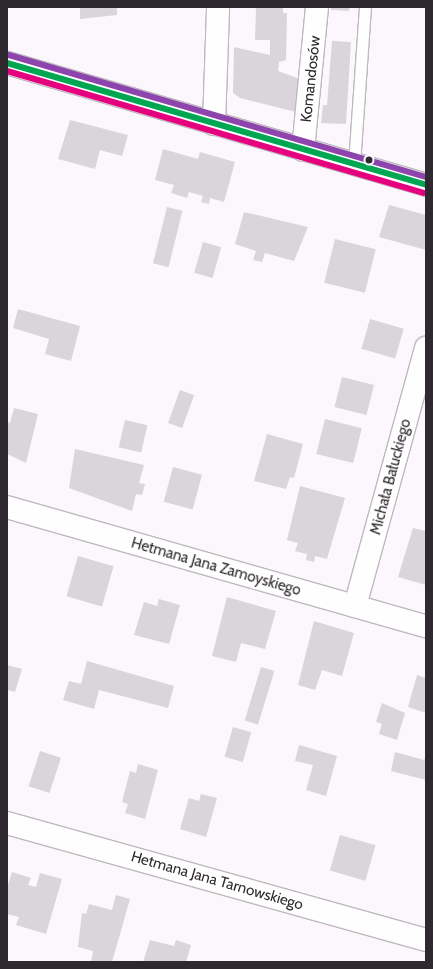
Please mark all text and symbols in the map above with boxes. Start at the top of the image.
street label: Komandosów [298,35,324,123]
unlabelled marker [364,155,374,165]
street label: Michała Bałuckiego [367,417,415,537]
street label: Hetmana Jana Zamoyskiego [129,534,303,600]
street label: Hetmana Jana Tarnowskiego [129,848,305,914]

